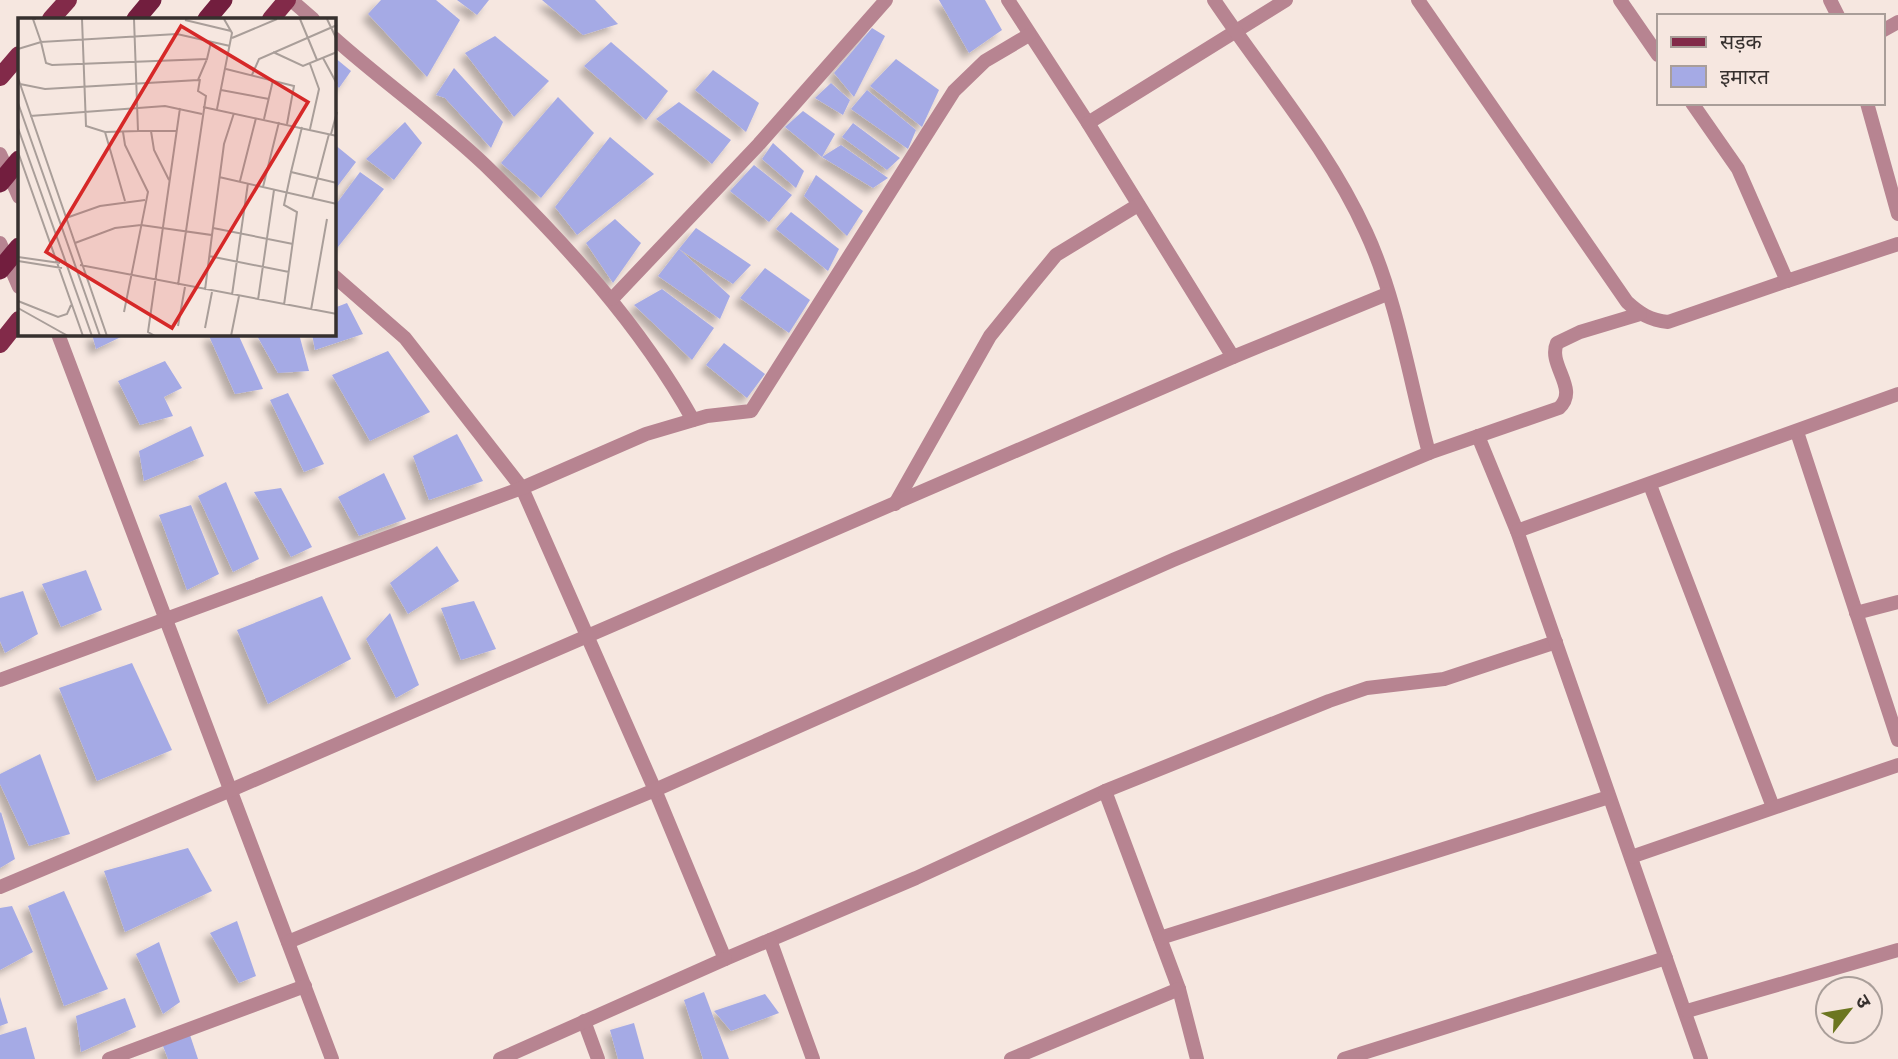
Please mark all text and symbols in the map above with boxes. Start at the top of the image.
legend [1657,14,1884,105]
inset map [18,18,336,336]
text: सड़क [1720,29,1762,54]
text: इमारत [1720,64,1770,89]
north arrow [1814,975,1884,1045]
text: उ [1850,991,1876,1013]

